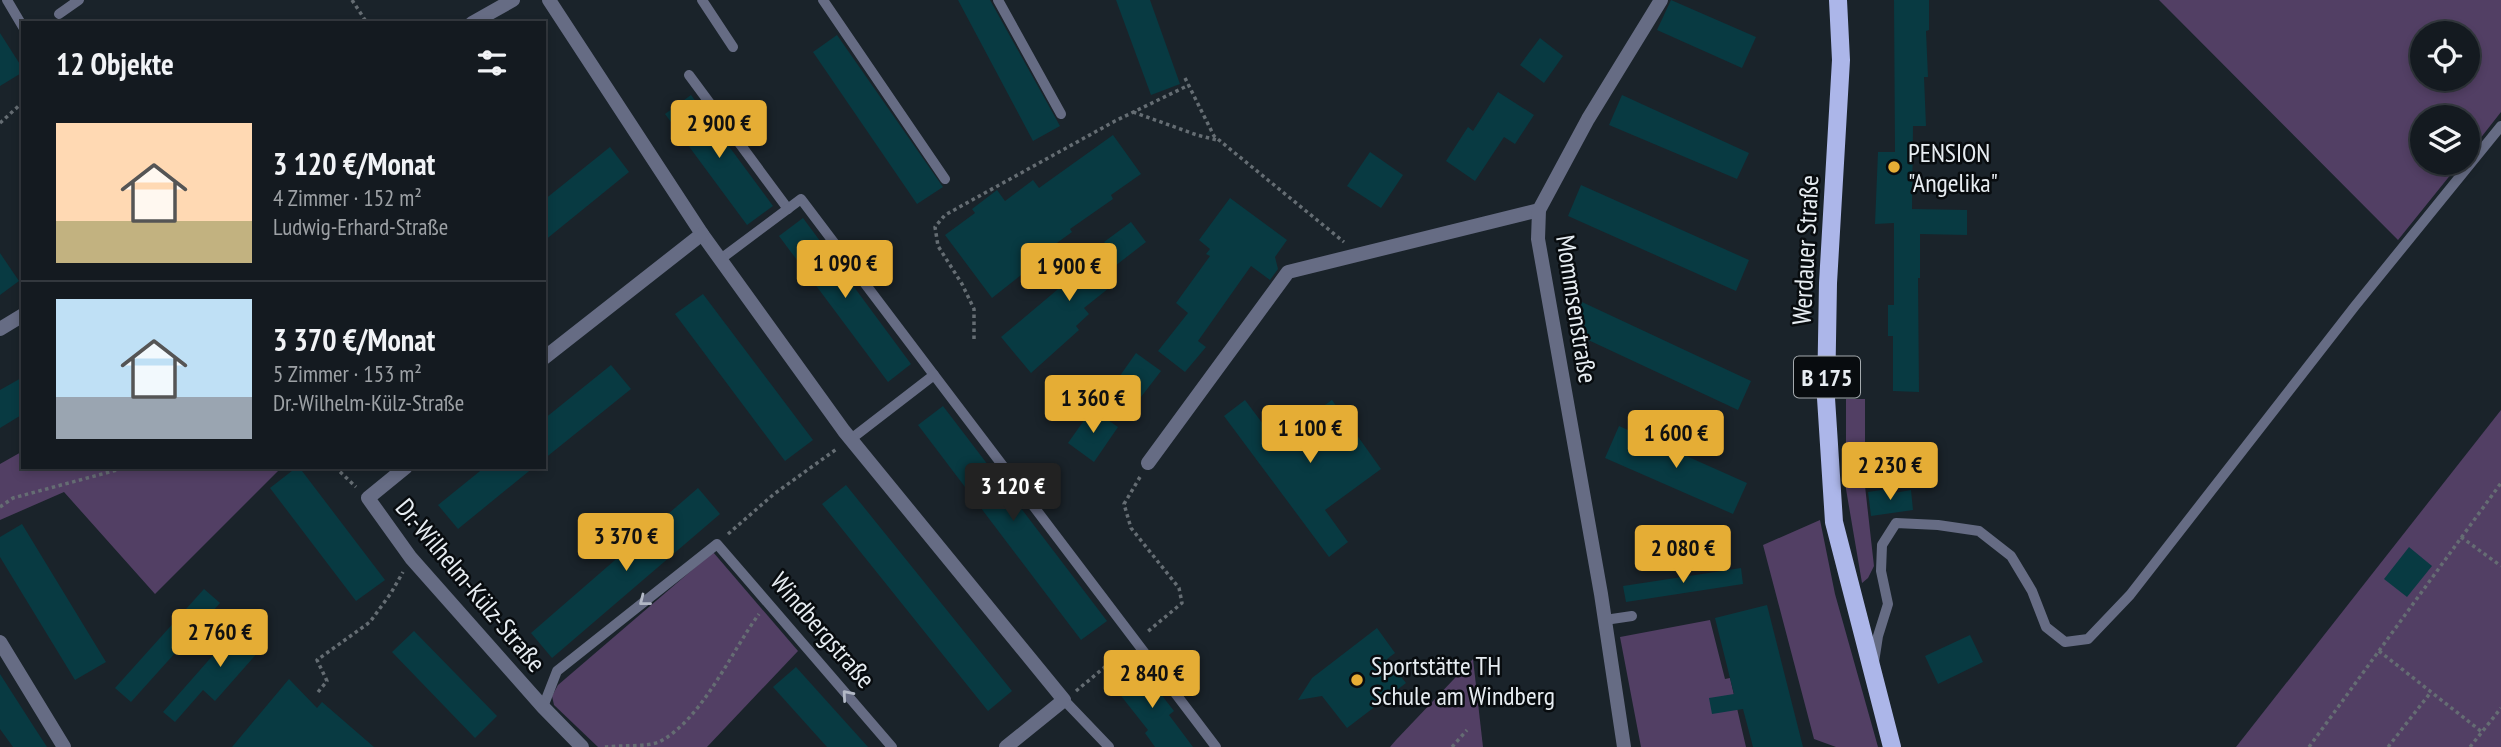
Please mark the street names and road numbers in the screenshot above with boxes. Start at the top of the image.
street label: Werdauer Straße [1785,174,1825,326]
street label: Mommsenstraße [1549,233,1605,385]
road number: B 175 [1794,356,1860,398]
street label: Dr.-Wilhelm-Külz-Straße [389,492,553,678]
street label: Windbergstraße [764,565,882,695]

